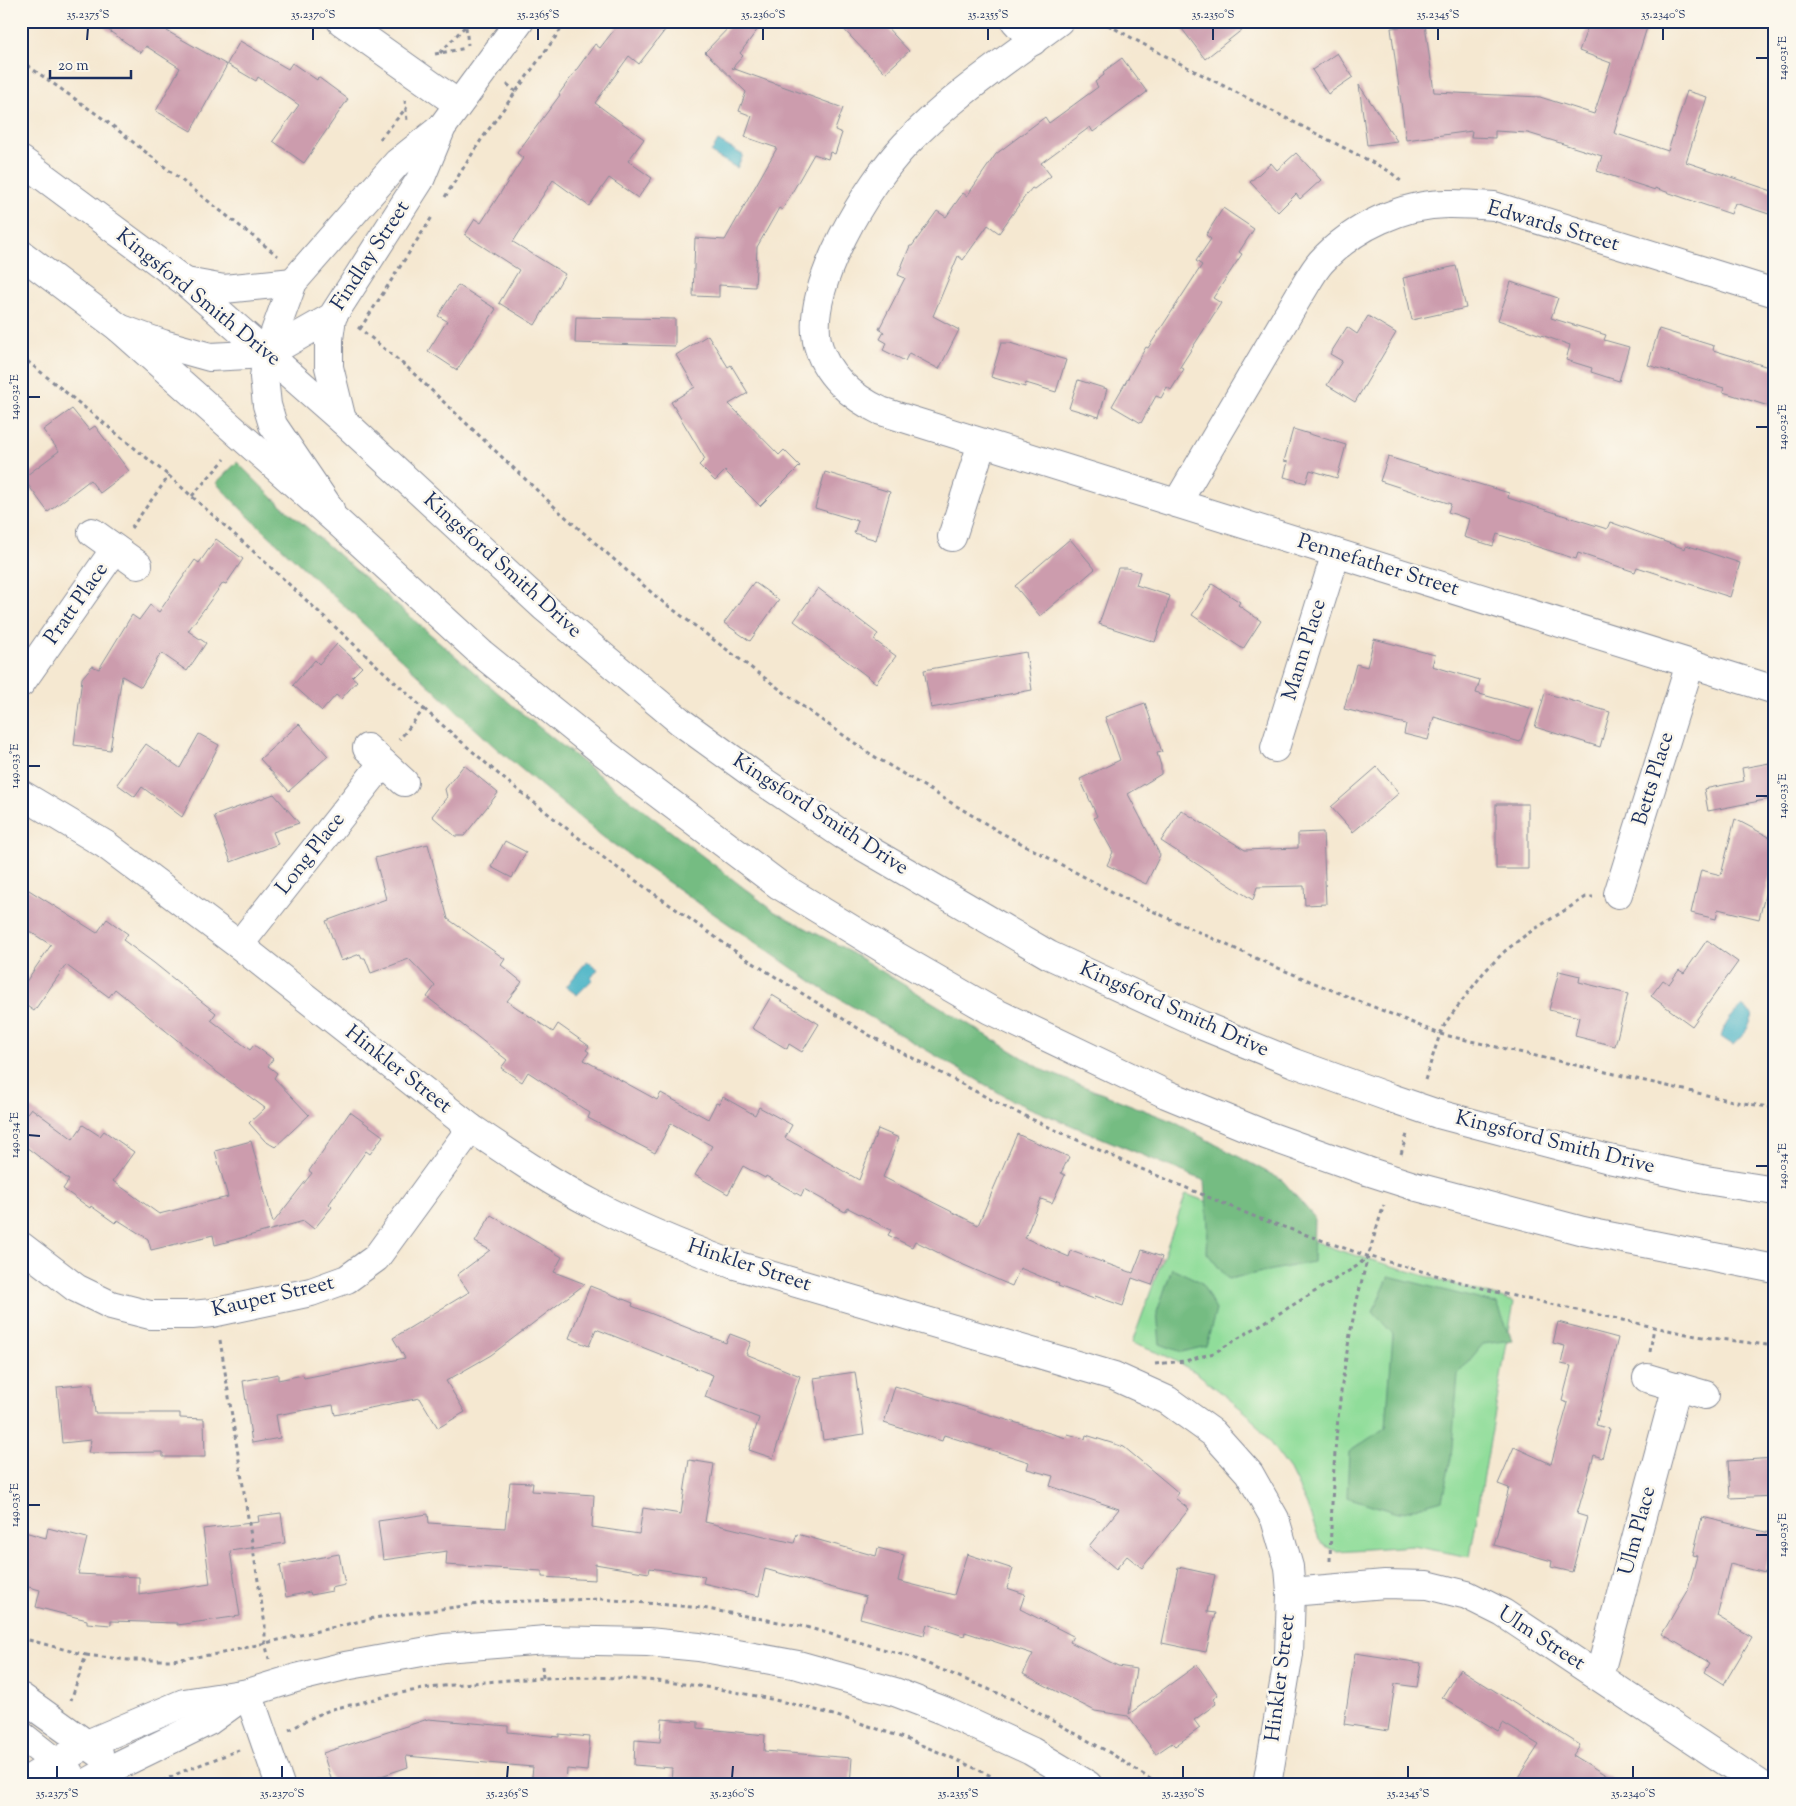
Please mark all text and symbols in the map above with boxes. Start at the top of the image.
text: 35.2375°S [67,6,109,24]
text: 35.2370°S [291,6,335,24]
text: 35.2365°S [517,6,559,24]
text: 35.2360°S [741,6,785,24]
text: 35.2355°S [967,6,1009,24]
text: 35.2350°S [1192,6,1234,24]
text: 35.2345°S [1417,6,1459,24]
text: 35.2340°S [1641,6,1685,24]
text: 149.031°E [1774,35,1792,80]
scale bar [50,48,131,80]
text: 20 m [58,56,89,77]
street label: Edwards Street [1483,194,1623,260]
street label: Findlay Street [324,195,418,317]
street label: Kingsford Smith Drive [109,222,287,374]
text: 149.032°E [6,374,24,420]
text: 149.032°E [1774,404,1792,450]
street label: Kingsford Smith Drive [416,486,588,646]
street label: Pennefather Street [1294,527,1462,605]
street label: Pratt Place [38,557,116,651]
street label: Mann Place [1275,596,1335,704]
street label: Betts Place [1626,729,1682,829]
text: 149.033°E [6,743,24,788]
street label: Kingsford Smith Drive [726,747,914,883]
text: 149.033°E [1774,773,1792,818]
street label: Long Place [269,806,353,902]
street label: Kingsford Smith Drive [1074,955,1274,1065]
street label: Hinkler Street [338,1019,458,1121]
street label: Kingsford Smith Drive [1452,1104,1658,1182]
text: 149.034°E [6,1111,24,1158]
text: 149.034°E [1774,1142,1792,1189]
street label: Hinkler Street [683,1232,815,1300]
street label: Kauper Street [209,1268,337,1326]
text: 149.035°E [6,1482,24,1527]
street label: Ulm Place [1612,1483,1664,1579]
text: 149.035°E [1774,1512,1792,1557]
street label: Ulm Street [1491,1599,1591,1679]
street label: Hinkler Street [1258,1612,1304,1744]
text: 35.2375°S [36,1785,78,1803]
text: 35.2370°S [260,1785,304,1803]
text: 35.2365°S [486,1785,528,1803]
text: 35.2360°S [710,1785,754,1803]
text: 35.2355°S [937,1785,979,1803]
text: 35.2350°S [1162,1785,1204,1803]
text: 35.2345°S [1387,1785,1429,1803]
text: 35.2340°S [1611,1785,1655,1803]

